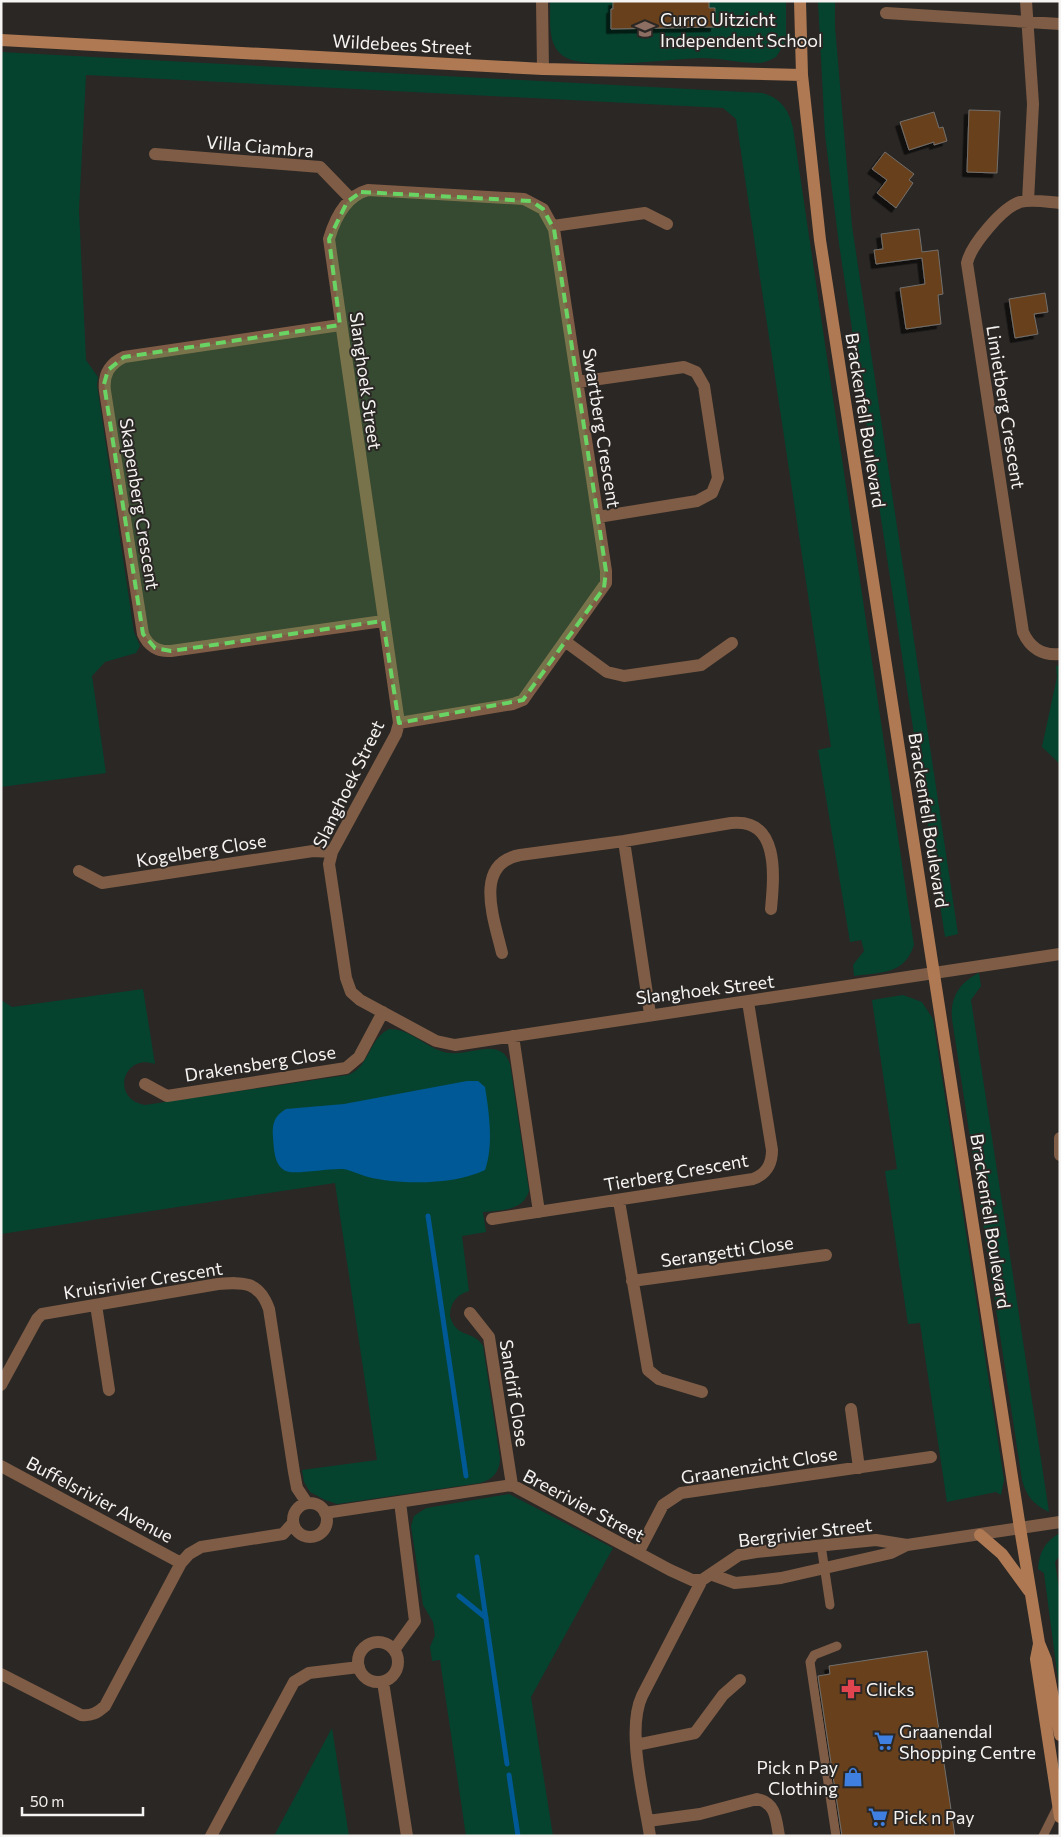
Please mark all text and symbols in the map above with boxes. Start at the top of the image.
place label: Curro Uitzicht Independent School [660,8,823,51]
school or university icon: Curro Uitzicht Independent School [634,18,656,40]
street label: Wildebees Street [332,29,472,59]
street label: Villa Ciambra [205,130,315,162]
street label: Slanghoek Street [345,311,387,451]
street label: Limietberg Crescent [982,324,1030,490]
street label: Brackenfell Boulevard [841,331,891,509]
street label: Swartberg Crescent [578,346,626,510]
street label: Skapenberg Crescent [116,416,164,592]
street label: Slanghoek Street [308,717,388,851]
street label: Brackenfell Boulevard [904,731,954,909]
street label: Kogelberg Close [134,829,268,871]
street label: Slanghoek Street [635,970,775,1008]
street label: Drakensberg Close [183,1040,337,1086]
street label: Brackenfell Boulevard [966,1132,1016,1310]
street label: Tierberg Crescent [602,1148,750,1196]
street label: Serangetti Close [659,1231,795,1271]
street label: Kruisrivier Crescent [62,1257,224,1303]
street label: Sandrif Close [496,1338,534,1448]
street label: Graanenzicht Close [679,1442,839,1488]
street label: Buffelsrivier Avenue [23,1451,177,1547]
street label: Breerivier Street [520,1464,648,1546]
street label: Bergrivier Street [737,1513,873,1551]
pharmacy icon: Clicks [840,1678,862,1700]
place label: Clicks [866,1678,914,1700]
place label: Graanendal Shopping Centre [899,1720,1036,1763]
supermarket icon: Graanendal Shopping Centre [873,1730,895,1752]
place label: Pick n Pay Clothing [756,1756,838,1799]
shop icon: Pick n Pay Clothing [842,1766,864,1788]
scale bar [22,1784,144,1816]
text: 50 m [30,1792,64,1810]
supermarket icon: Pick n Pay [867,1806,889,1828]
place label: Pick n Pay [893,1806,975,1828]

